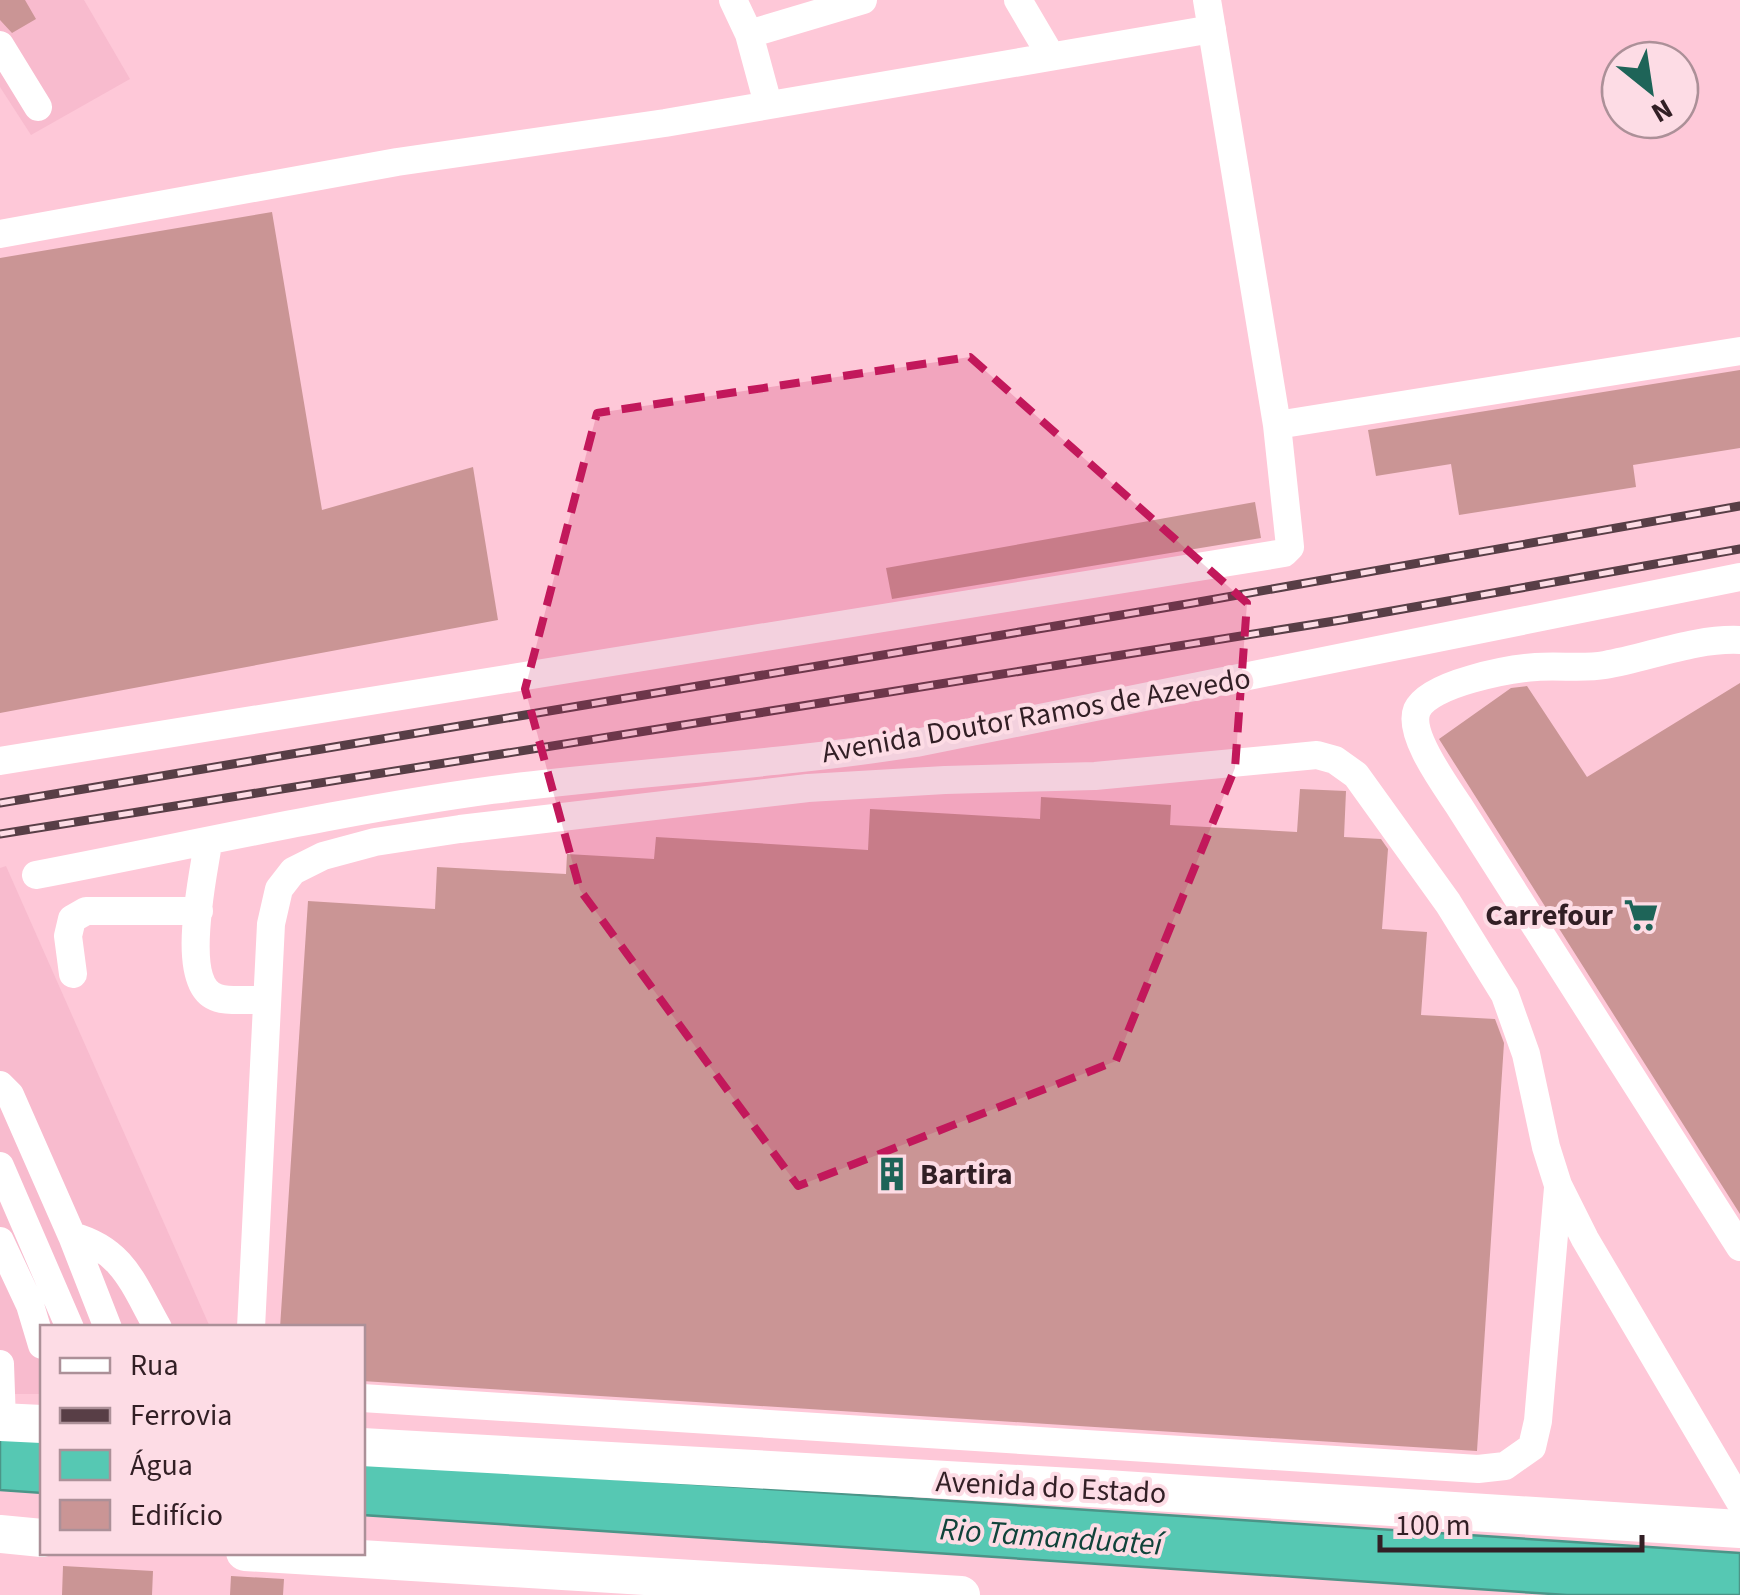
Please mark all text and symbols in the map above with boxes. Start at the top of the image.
north arrow [1600,40,1700,140]
text: N [1644,89,1680,133]
street label: Avenida Doutor Ramos de Azevedo [818,657,1254,774]
place label: Carrefour [1485,894,1613,937]
supermarket icon: Carrefour [1622,896,1660,934]
place label: Bartira [920,1153,1013,1196]
building icon: Bartira [873,1155,911,1193]
legend [40,1325,365,1555]
text: Rua [130,1344,179,1387]
text: Ferrovia [130,1394,232,1437]
text: Água [130,1444,193,1487]
street label: Avenida do Estado [935,1460,1167,1515]
scale bar [1380,1490,1642,1552]
text: Edifício [130,1494,223,1537]
text: 100 m [1395,1504,1471,1547]
water label: Rio Tamanduateí [938,1506,1168,1568]

